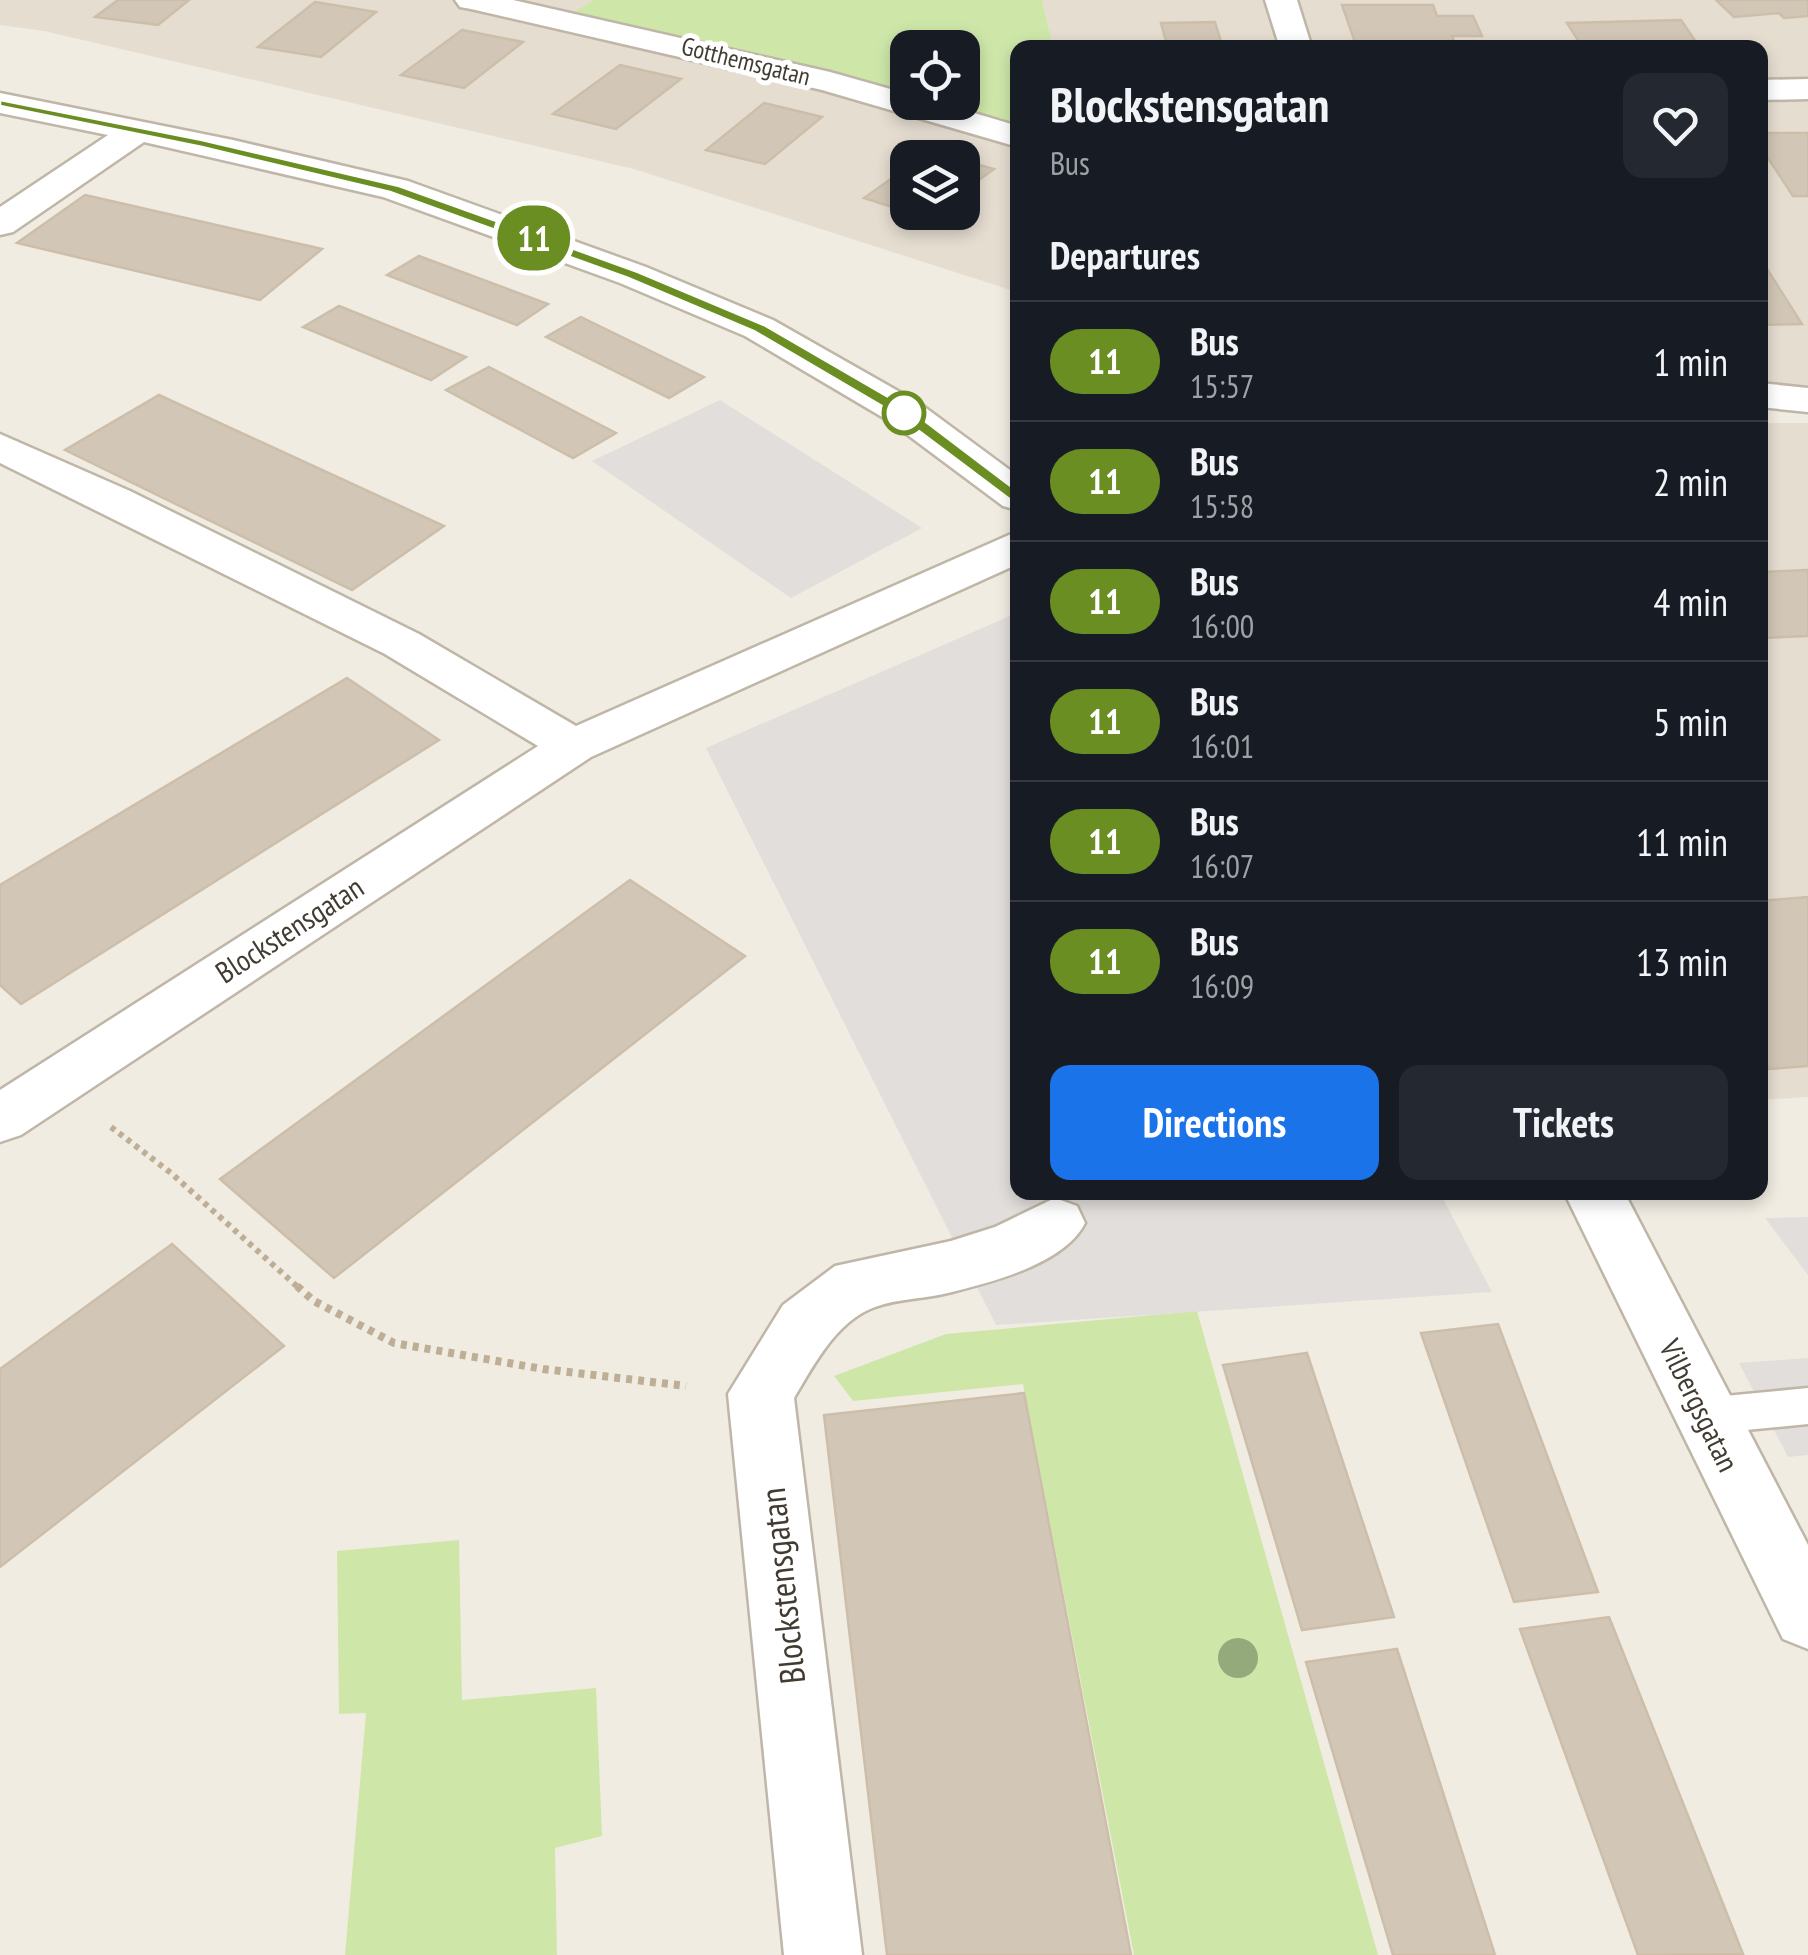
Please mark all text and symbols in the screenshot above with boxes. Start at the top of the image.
street label: Gotthemsgatan [678,30,814,92]
map controls [890,30,980,230]
button: locate [890,30,980,120]
text: Blockstensgatan [1050,73,1329,135]
button: heart [1623,73,1728,178]
button: layers [890,140,980,230]
text: Bus [1050,142,1090,184]
line badge: 11 [489,206,579,270]
text: 11 [517,215,551,261]
text: Departures [1050,230,1200,279]
text: Bus [1190,316,1239,365]
text: 1 min [1653,337,1728,386]
text: 11 [1088,338,1122,384]
text: 15:57 [1190,365,1254,407]
unlabelled marker [883,392,925,434]
text: Bus [1190,436,1239,485]
text: 2 min [1653,457,1728,506]
text: 11 [1088,458,1122,504]
text: 15:58 [1190,485,1254,527]
text: Bus [1190,556,1239,605]
text: 4 min [1653,577,1728,626]
text: 11 [1088,578,1122,624]
text: 16:00 [1190,605,1254,647]
text: Bus [1190,676,1239,725]
text: 5 min [1653,697,1728,746]
text: 11 [1088,698,1122,744]
text: 16:01 [1190,725,1254,767]
text: Bus [1190,796,1239,845]
text: 11 min [1636,817,1728,866]
text: 11 [1088,818,1122,864]
text: 16:07 [1190,845,1254,887]
street label: Blockstensgatan [208,867,370,991]
text: Bus [1190,916,1239,965]
text: 13 min [1636,937,1728,986]
text: 11 [1088,938,1122,984]
text: 16:09 [1190,965,1254,1007]
button: Directions [1050,1065,1379,1180]
button: Tickets [1399,1065,1728,1180]
street label: Vilbergsgatan [1651,1332,1749,1478]
street label: Blockstensgatan [749,1486,815,1686]

